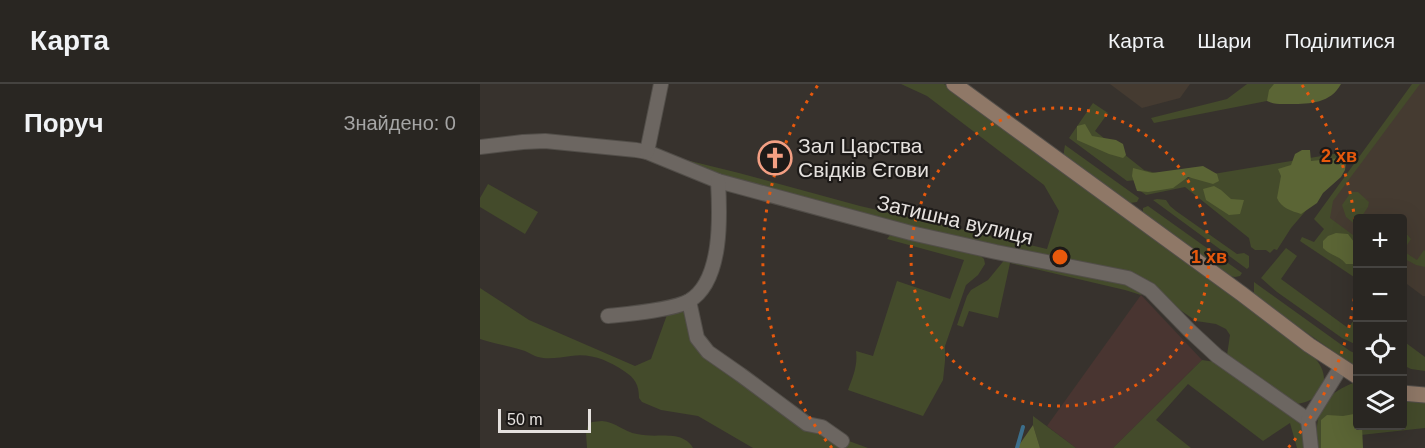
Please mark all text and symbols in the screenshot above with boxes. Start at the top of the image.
text: Карта [30,25,109,56]
text: Карта [1108,29,1164,52]
text: Шари [1197,29,1252,52]
text: Поділитися [1285,29,1395,52]
text: Поруч [24,108,104,138]
text: Знайдено: 0 [343,112,456,134]
place label: Зал Царства Свідків Єгови [798,134,929,181]
church icon: Зал Царства Свідків Єгови [757,140,793,176]
text: 2 хв [1321,146,1357,166]
street label: Затишна вулиця [875,190,1035,249]
map controls [1353,214,1407,430]
button: + [1353,214,1407,268]
centre of rings [1050,247,1070,267]
text: 1 хв [1191,247,1227,267]
button: − [1353,268,1407,322]
button: locate [1353,322,1407,376]
button: layers [1353,376,1407,430]
scale bar [498,406,591,434]
text: 50 m [507,411,543,428]

